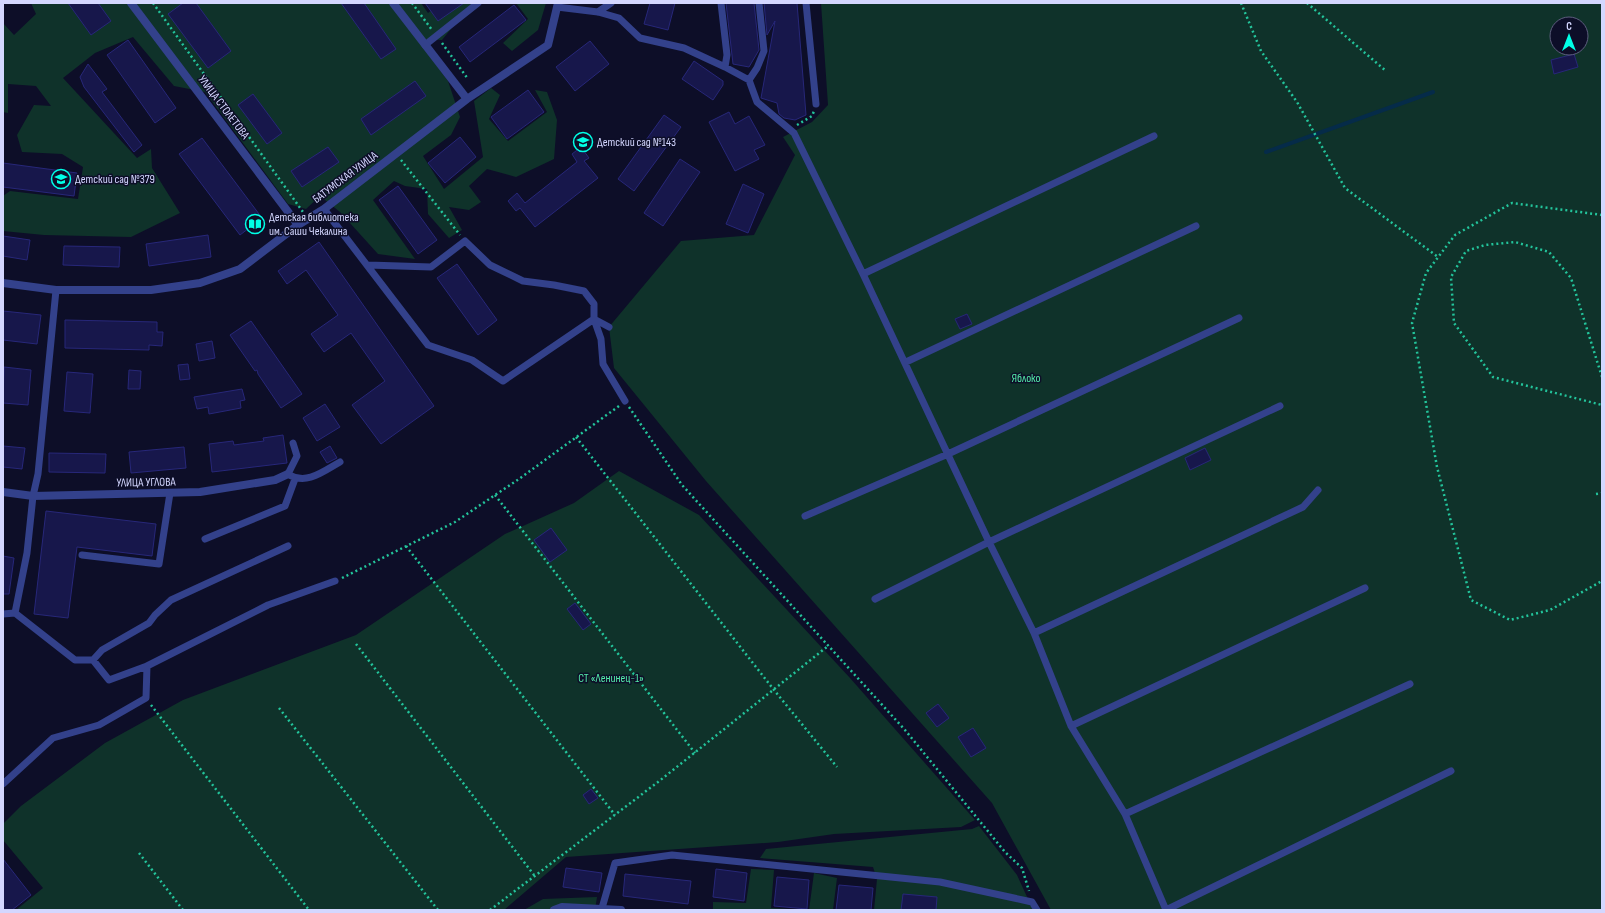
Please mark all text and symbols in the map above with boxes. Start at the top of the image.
north arrow [1549,16,1589,56]
text: С [1566,20,1572,33]
street label: УЛИЦА СТОЛЕТОВА [195,72,253,143]
school or university icon: Детский сад №143 [572,131,594,153]
place label: Детский сад №143 [597,135,676,150]
street label: БАТУМСКАЯ УЛИЦА [310,148,382,207]
school or university icon: Детский сад №379 [50,168,72,190]
place label: Детский сад №379 [75,172,155,187]
place label: Детская библиотека им. Саши Чекалина [269,210,359,239]
library icon: Детская библиотека им. Саши Чекалина [244,213,266,235]
park label: Яблоко [1011,371,1041,386]
street label: УЛИЦА УГЛОВА [116,474,177,491]
park label: СТ «Ленинец-1» [578,671,644,686]

